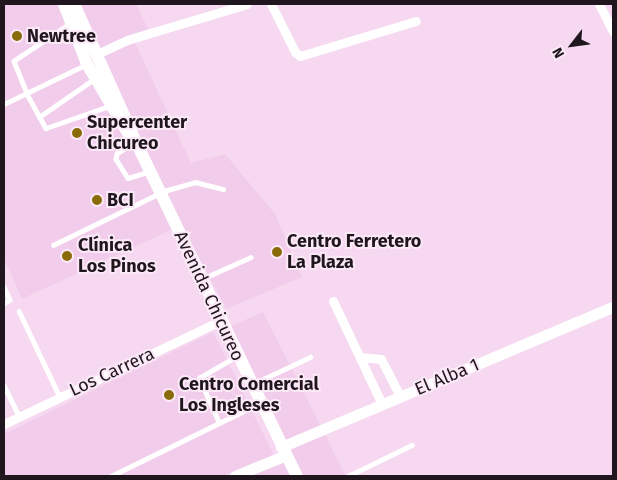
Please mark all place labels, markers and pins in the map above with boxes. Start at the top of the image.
place label: Newtree [27,25,96,47]
marker: Newtree [11,30,23,42]
place label: Supercenter Chicureo [87,112,187,154]
marker: Supercenter Chicureo [71,127,83,139]
place label: BCI [107,189,134,211]
marker: BCI [91,194,103,206]
place label: Centro Ferretero La Plaza [287,231,421,274]
place label: Clínica Los Pinos [78,235,156,278]
marker: Centro Ferretero La Plaza [271,246,283,258]
marker: Clínica Los Pinos [60,249,74,263]
place label: Centro Comercial Los Ingleses [179,374,319,416]
marker: Centro Comercial Los Ingleses [163,389,175,401]

